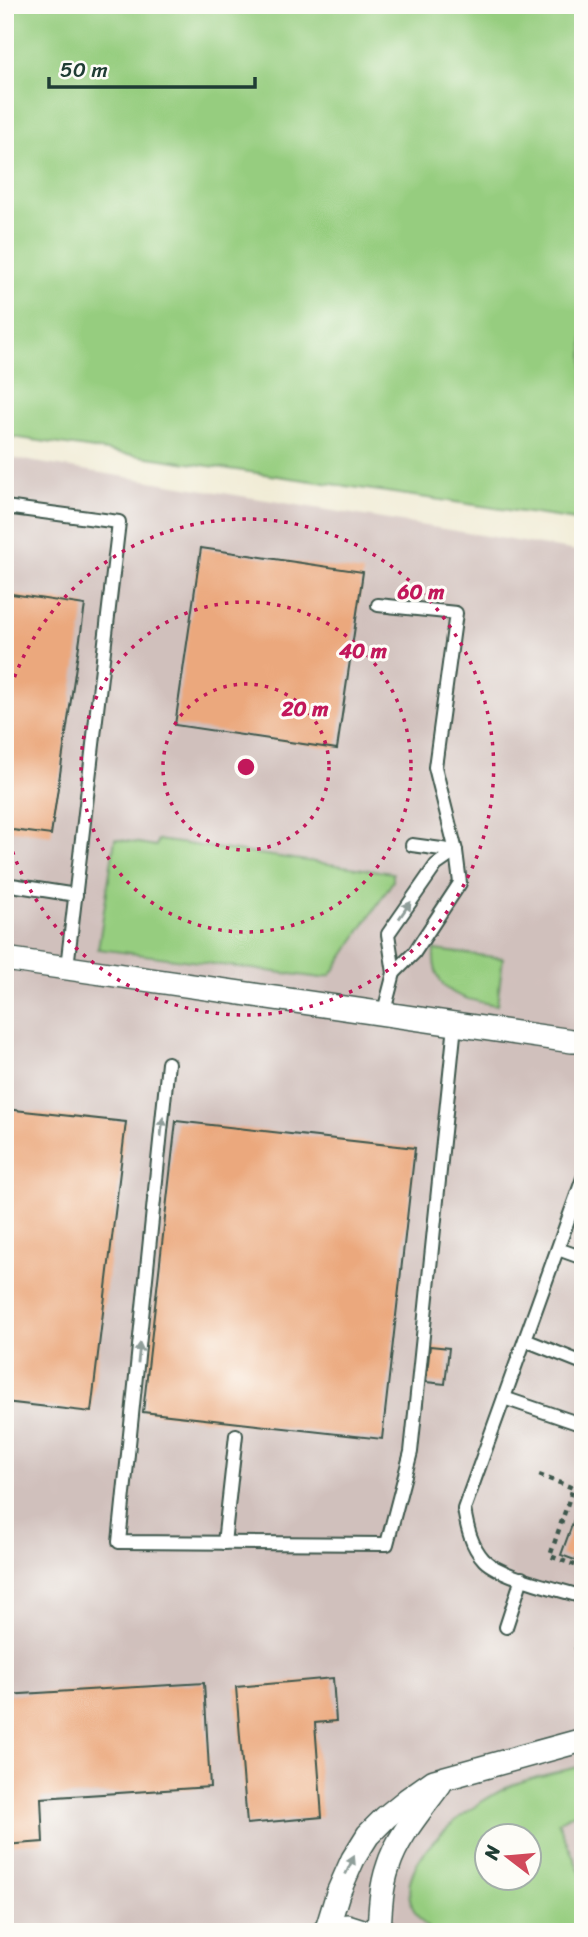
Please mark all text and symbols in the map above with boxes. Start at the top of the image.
scale bar [49,46,256,90]
text: 50 m [60,51,108,89]
text: 60 m [397,573,445,611]
text: 40 m [338,632,388,670]
text: 20 m [281,690,329,728]
centre of rings [234,755,258,779]
one-way arrow [398,901,412,919]
one-way arrow [157,1115,168,1137]
one-way arrow [133,1342,144,1364]
north arrow [472,1822,542,1892]
text: N [474,1841,510,1864]
one-way arrow [345,1855,356,1875]

